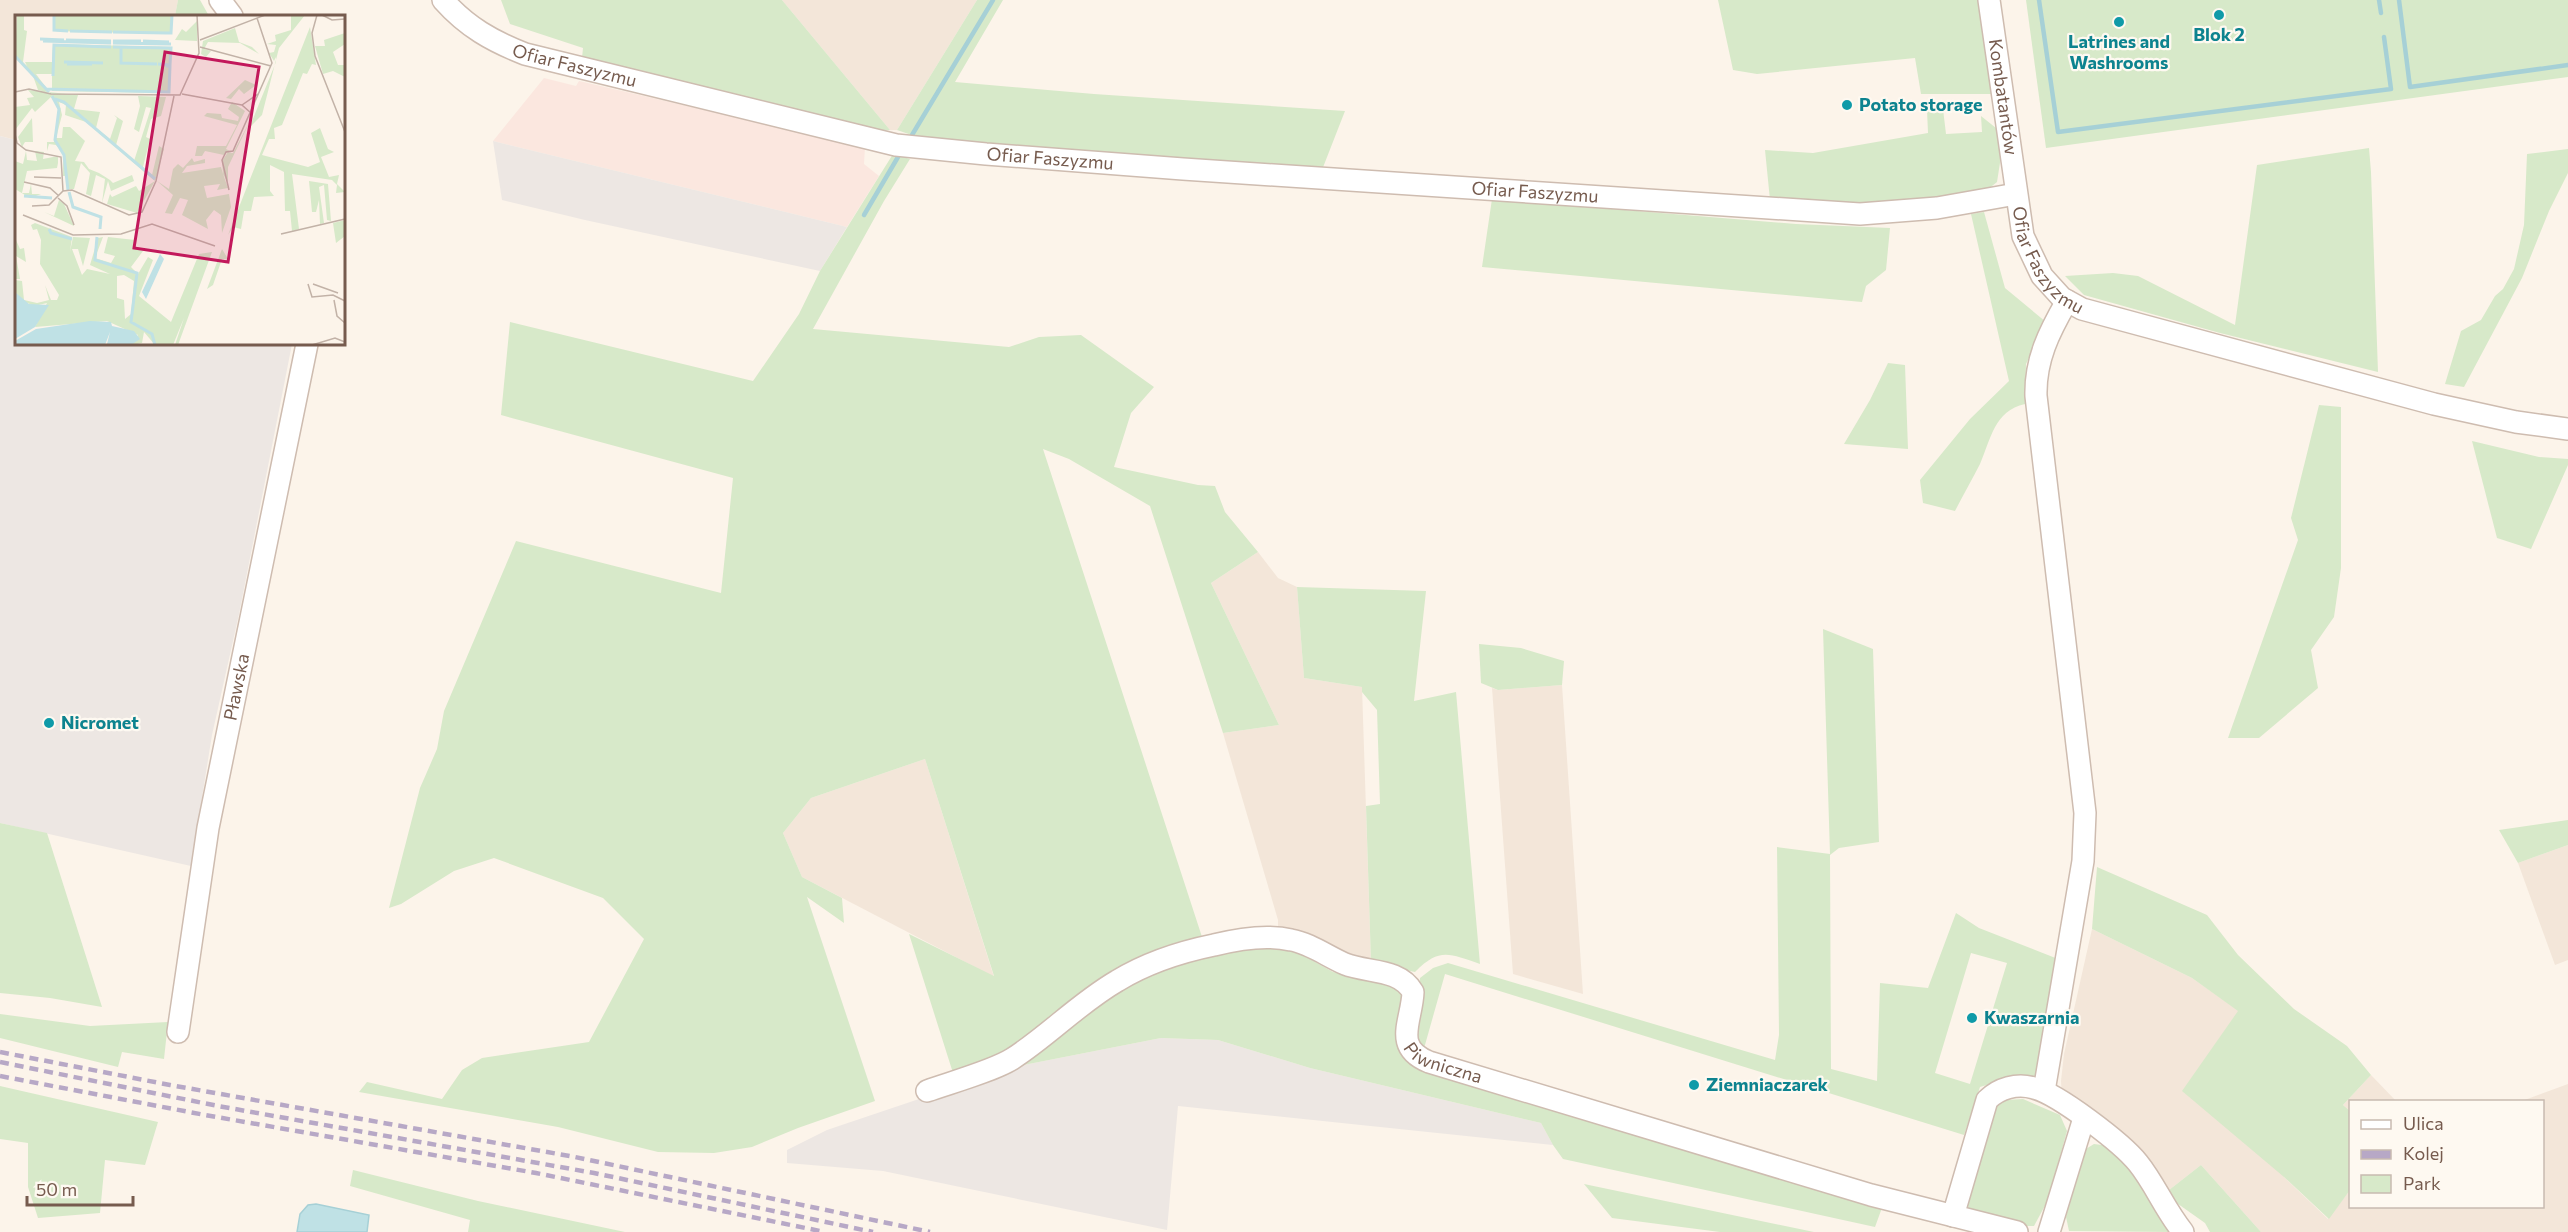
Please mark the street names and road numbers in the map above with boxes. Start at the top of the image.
street label: Kombatantów [1985,37,2023,156]
street label: Ofiar Faszyzmu [509,38,639,91]
street label: Ofiar Faszyzmu [986,142,1114,174]
street label: Ofiar Faszyzmu [1471,176,1599,207]
street label: Ofiar Faszyzmu [2009,205,2088,318]
street label: Pławska [218,652,253,722]
street label: Piwniczna [1399,1038,1485,1087]

